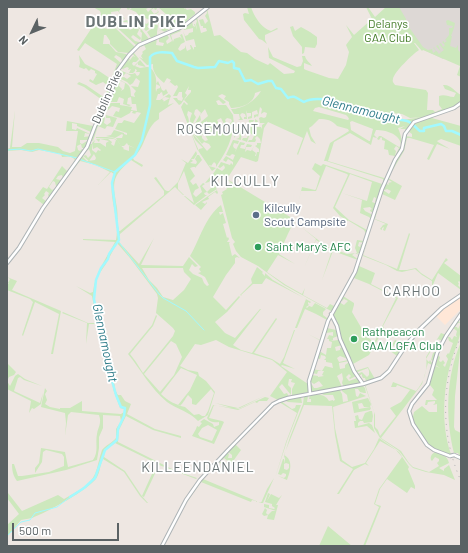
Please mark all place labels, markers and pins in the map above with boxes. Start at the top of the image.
place label: Kilcully Scout Campsite [264,201,346,229]
marker: Kilcully Scout Campsite [251,210,261,220]
place label: Saint Mary's AFC [266,240,351,254]
marker: Saint Mary's AFC [253,242,263,252]
place label: Rathpeacon GAA/LGFA Club [362,325,442,353]
marker: Rathpeacon GAA/LGFA Club [349,334,359,344]

